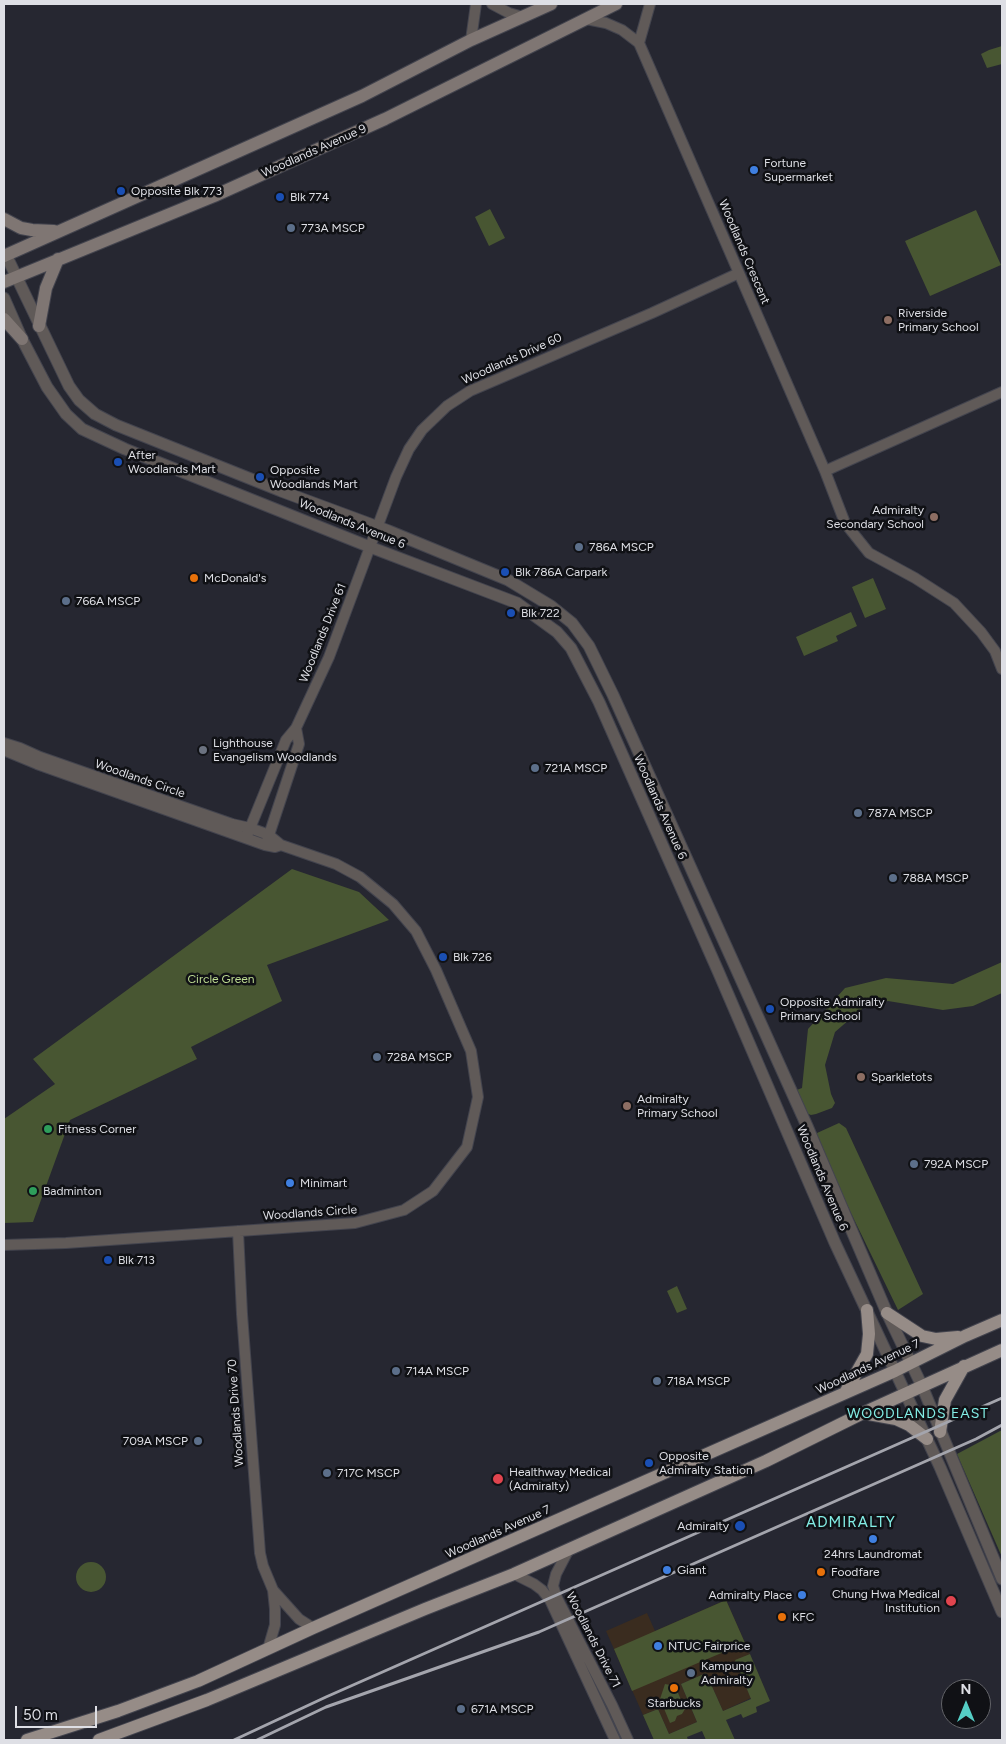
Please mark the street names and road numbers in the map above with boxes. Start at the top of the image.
street label: Woodlands Avenue 9 [259,121,369,181]
street label: Woodlands Crescent [715,198,773,306]
street label: Woodlands Drive 60 [460,330,564,388]
street label: Woodlands Avenue 6 [297,496,407,552]
street label: Woodlands Drive 61 [297,581,349,685]
street label: Woodlands Avenue 6 [630,752,690,862]
street label: Woodlands Circle [93,757,187,801]
street label: Woodlands Avenue 6 [793,1123,851,1233]
street label: Woodlands Circle [263,1203,357,1223]
street label: Woodlands Avenue 7 [814,1337,922,1397]
street label: Woodlands Drive 70 [225,1359,247,1467]
street label: Woodlands Avenue 7 [443,1502,553,1562]
street label: Woodlands Drive 71 [563,1590,623,1690]

